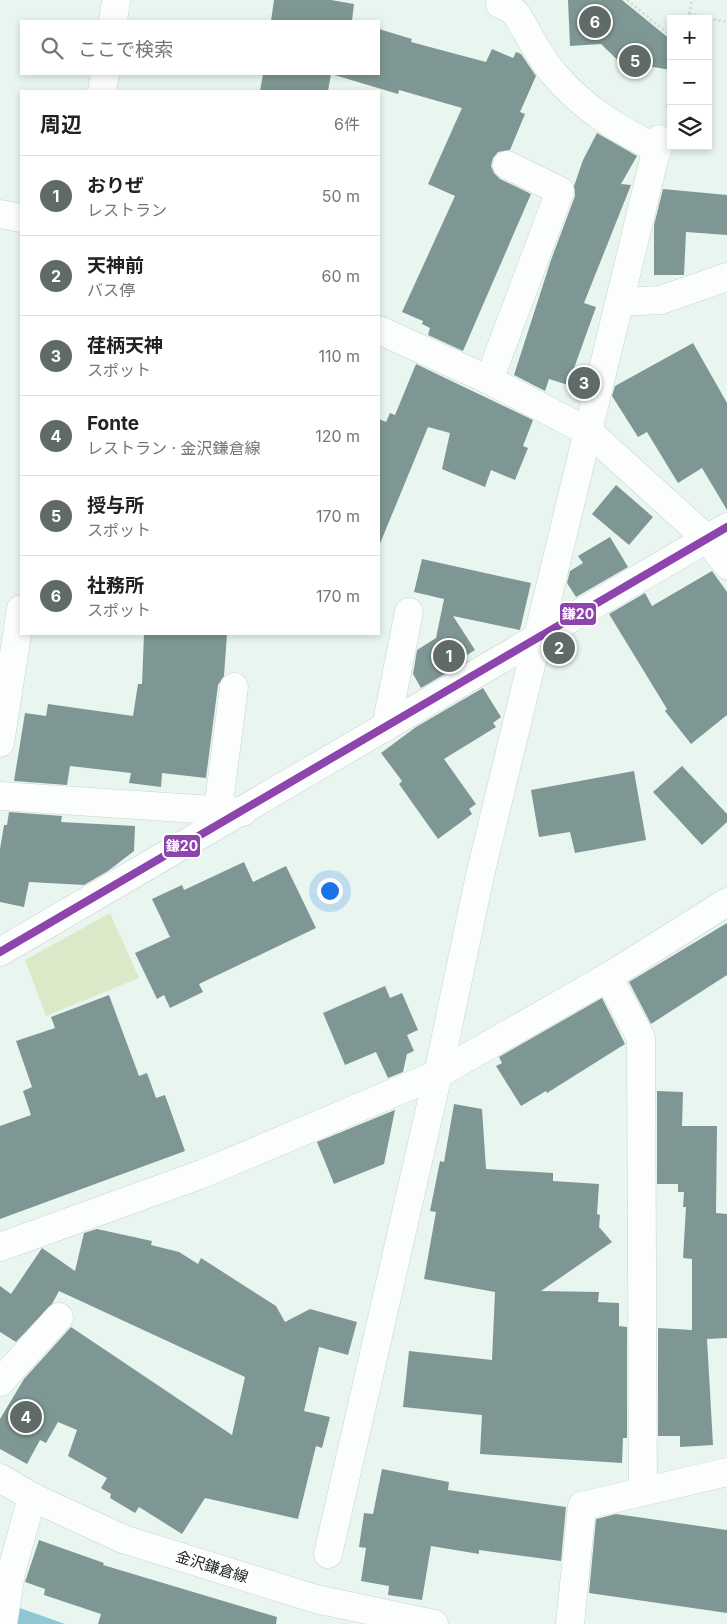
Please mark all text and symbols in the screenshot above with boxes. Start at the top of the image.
pin: 6 [579,3,611,41]
map controls [667,15,712,150]
button: + [667,15,712,60]
search box [20,20,380,75]
icon: search [38,34,66,62]
text: ここで検索 [78,38,173,61]
pin: 5 [619,42,651,80]
button: − [667,60,712,105]
button: layers [667,105,712,150]
text: 周辺 [40,112,82,137]
text: 6件 [334,114,360,134]
text: おりぜ [87,174,144,197]
text: 1 [53,186,59,206]
text: 50 m [322,186,360,206]
text: レストラン [87,200,167,220]
text: 天神前 [87,254,144,277]
text: 2 [51,266,61,286]
text: 60 m [321,266,360,286]
text: バス停 [87,280,135,300]
text: 荏柄天神 [87,334,163,357]
text: 3 [51,346,61,366]
text: 110 m [318,346,360,366]
text: スポット [87,360,151,380]
pin: 3 [568,364,600,402]
text: Fonte [87,412,139,435]
text: 4 [51,426,61,446]
text: 120 m [315,426,360,446]
text: レストラン · 金沢鎌倉線 [87,438,261,458]
text: 授与所 [87,494,144,517]
text: 5 [51,506,61,526]
text: 170 m [316,506,360,526]
text: スポット [87,520,151,540]
text: 社務所 [87,574,144,597]
text: 6 [51,586,61,606]
text: 170 m [316,586,360,606]
text: スポット [87,600,151,620]
line badge: 鎌20 [559,602,597,626]
text: 鎌20 [562,605,594,622]
pin: 2 [543,629,575,667]
pin: 1 [433,637,465,675]
line badge: 鎌20 [163,834,201,858]
text: 鎌20 [166,837,198,854]
your location [317,878,343,904]
pin: 4 [10,1398,42,1436]
street label: 金沢鎌倉線 [173,1546,251,1587]

